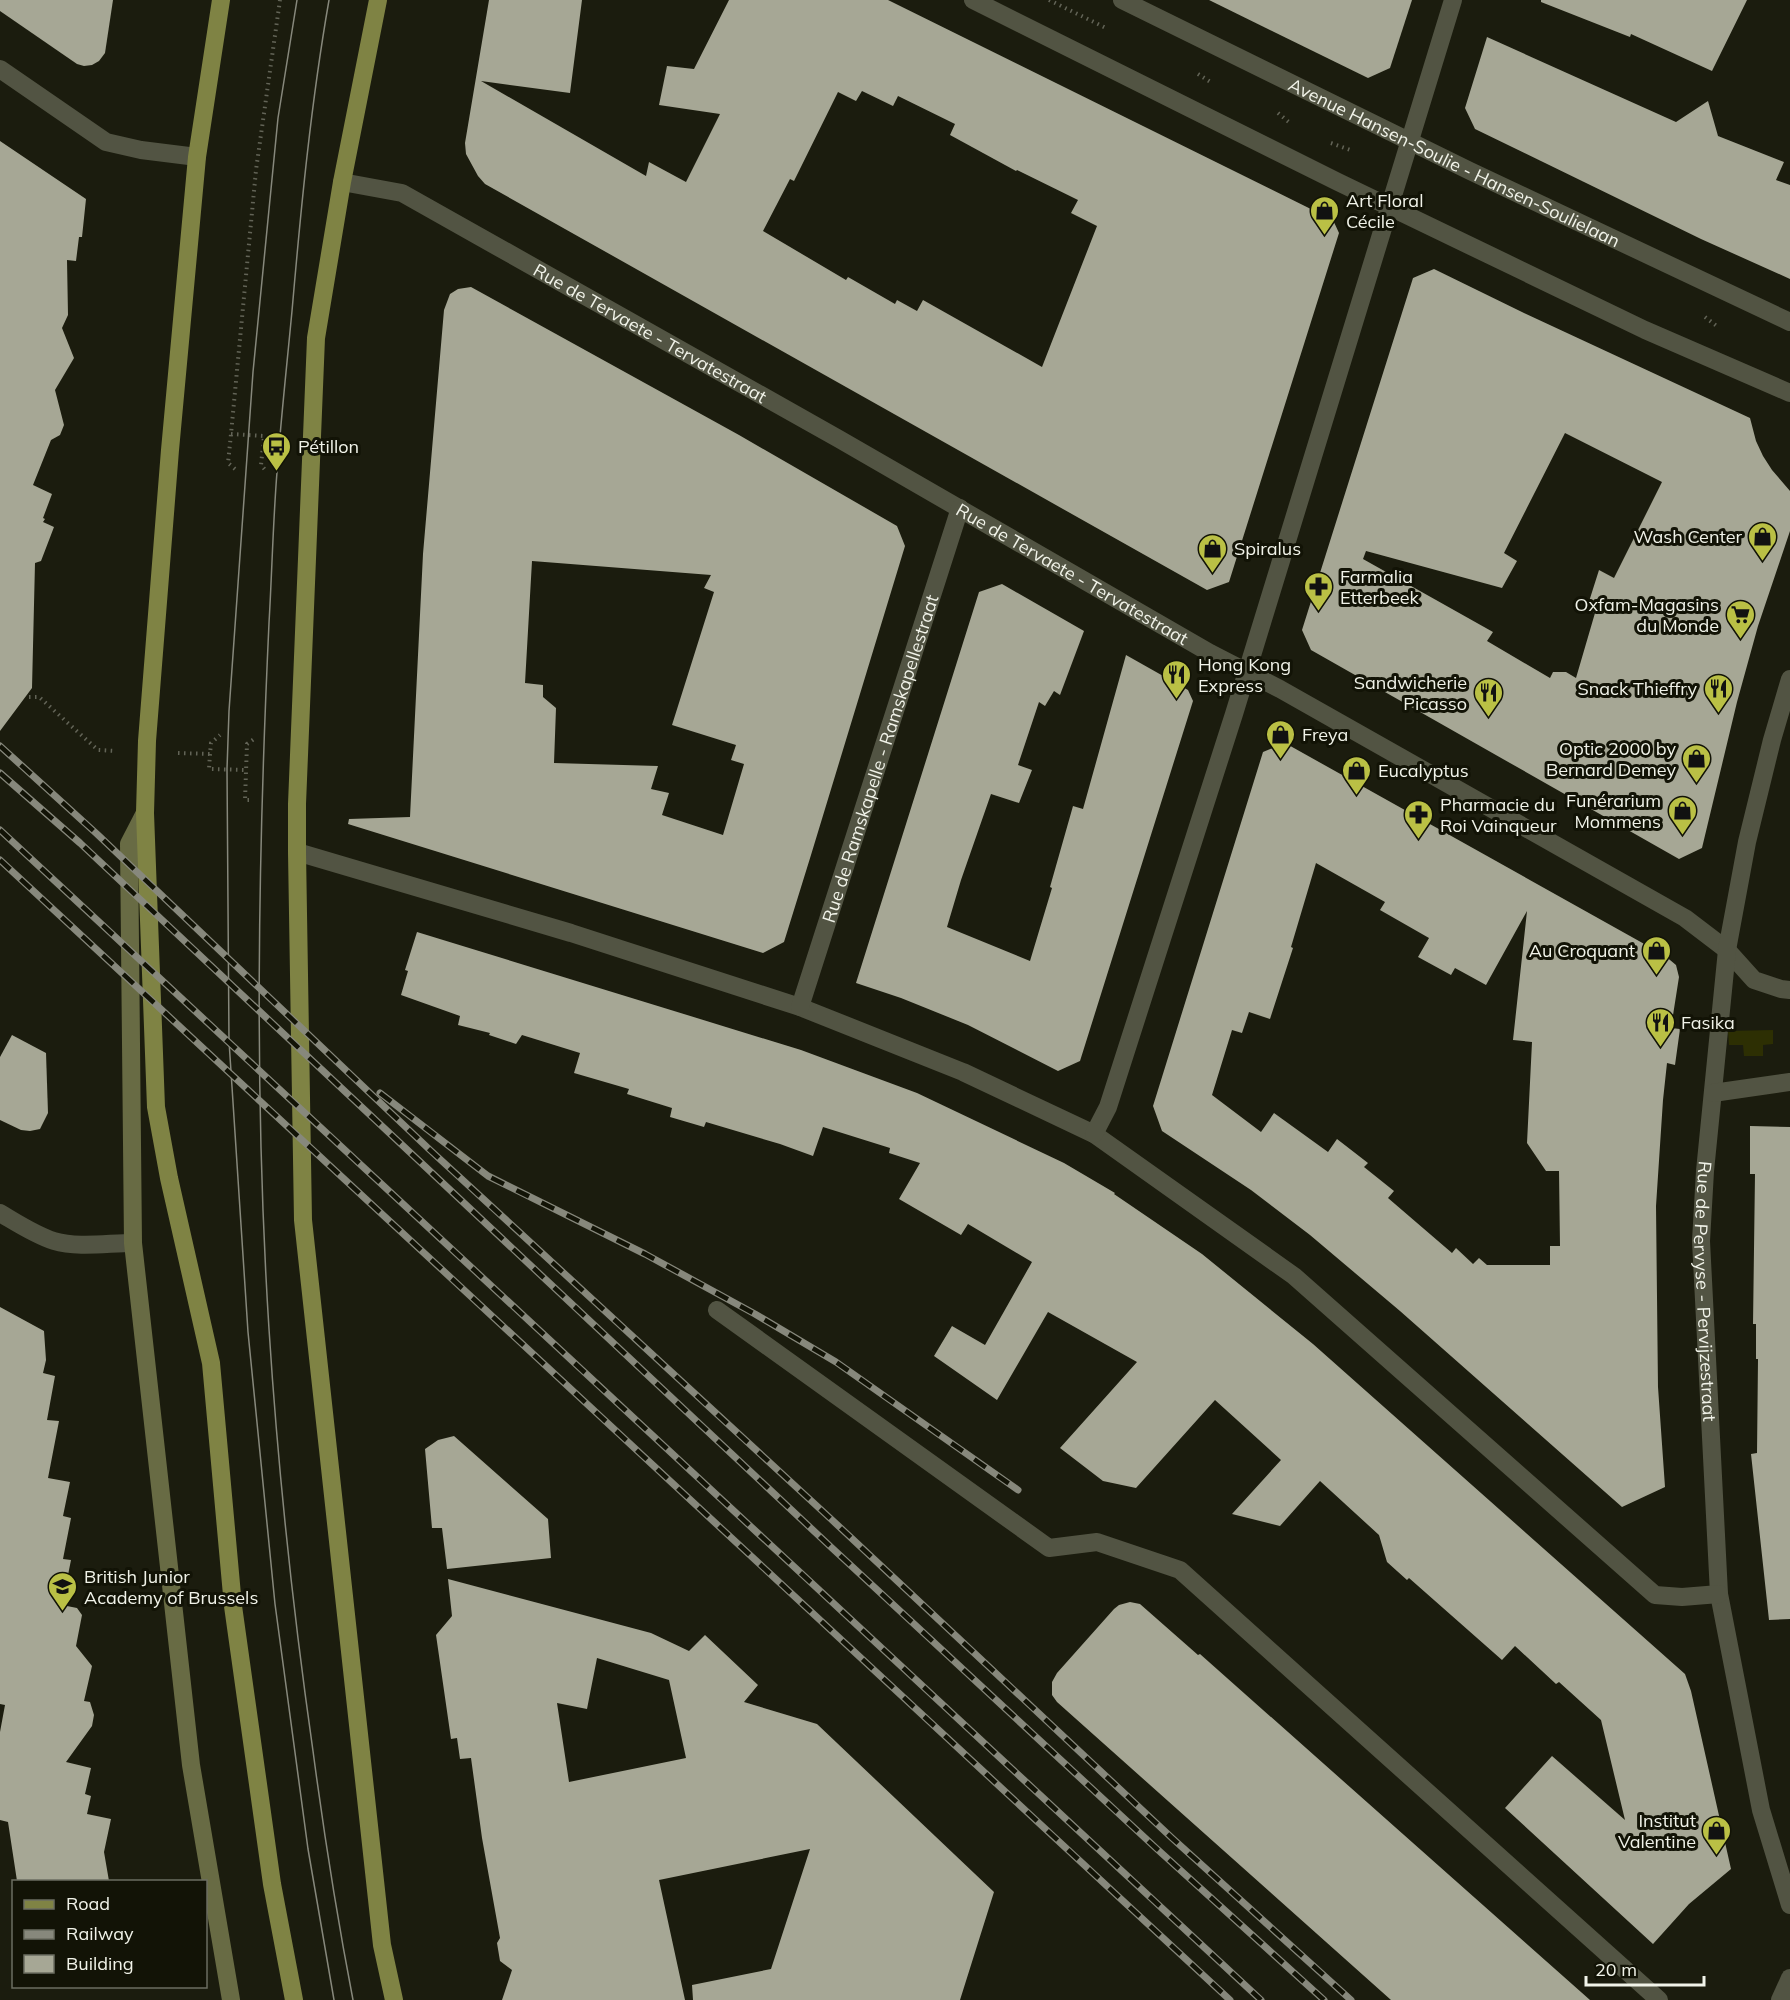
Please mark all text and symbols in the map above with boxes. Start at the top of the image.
street label: Avenue Hansen-Soulie - Hansen-Soulielaan [1285,72,1624,252]
place label: Art Floral Cécile [1346,189,1423,233]
shop icon: Art Floral Cécile [1309,194,1341,236]
street label: Rue de Tervaete - Tervatestraat [530,258,771,408]
bus stop icon: Pétillon [261,430,293,472]
place label: Pétillon [298,435,359,458]
street label: Rue de Tervaete - Tervatestraat [952,498,1193,650]
shop icon: Wash Center [1747,520,1779,562]
place label: Wash Center [1633,525,1742,548]
shop icon: Spiralus [1197,532,1229,574]
place label: Spiralus [1234,537,1301,560]
place label: Farmalia Etterbeek [1340,565,1419,609]
pharmacy icon: Farmalia Etterbeek [1303,570,1335,612]
street label: Rue de Ramskapelle - Ramskapellestraat [816,591,943,925]
place label: Oxfam-Magasins du Monde [1575,593,1719,637]
supermarket icon: Oxfam-Magasins du Monde [1724,598,1756,640]
place label: Hong Kong Express [1198,653,1291,697]
restaurant icon: Hong Kong Express [1161,658,1193,700]
place label: Sandwicherie Picasso [1354,671,1467,715]
restaurant icon: Snack Thieffry [1702,672,1734,714]
restaurant icon: Sandwicherie Picasso [1472,676,1504,718]
place label: Snack Thieffry [1578,677,1697,700]
shop icon: Freya [1265,718,1297,760]
place label: Freya [1302,723,1348,746]
place label: Optic 2000 by Bernard Demey [1546,737,1676,781]
shop icon: Optic 2000 by Bernard Demey [1681,742,1713,784]
shop icon: Eucalyptus [1341,754,1373,796]
place label: Eucalyptus [1378,759,1469,782]
place label: Funérarium Mommens [1566,789,1661,833]
place label: Pharmacie du Roi Vainqueur [1440,793,1557,837]
shop icon: Funérarium Mommens [1666,794,1698,836]
pharmacy icon: Pharmacie du Roi Vainqueur [1403,798,1435,840]
shop icon: Au Croquant [1640,934,1672,976]
place label: Au Croquant [1529,939,1635,962]
restaurant icon: Fasika [1644,1006,1676,1048]
place label: Fasika [1681,1011,1735,1034]
street label: Rue de Pervyse - Pervijzestraat [1689,1160,1722,1422]
place label: British Junior Academy of Brussels [84,1565,258,1609]
school or university icon: British Junior Academy of Brussels [47,1570,79,1612]
place label: Institut Valentine [1618,1809,1696,1853]
shop icon: Institut Valentine [1701,1814,1733,1856]
legend [12,1880,207,1988]
text: Road [66,1892,110,1915]
text: Railway [66,1922,134,1945]
scale bar [1586,1949,1704,1987]
text: Building [66,1952,134,1975]
text: 20 m [1595,1958,1637,1981]

